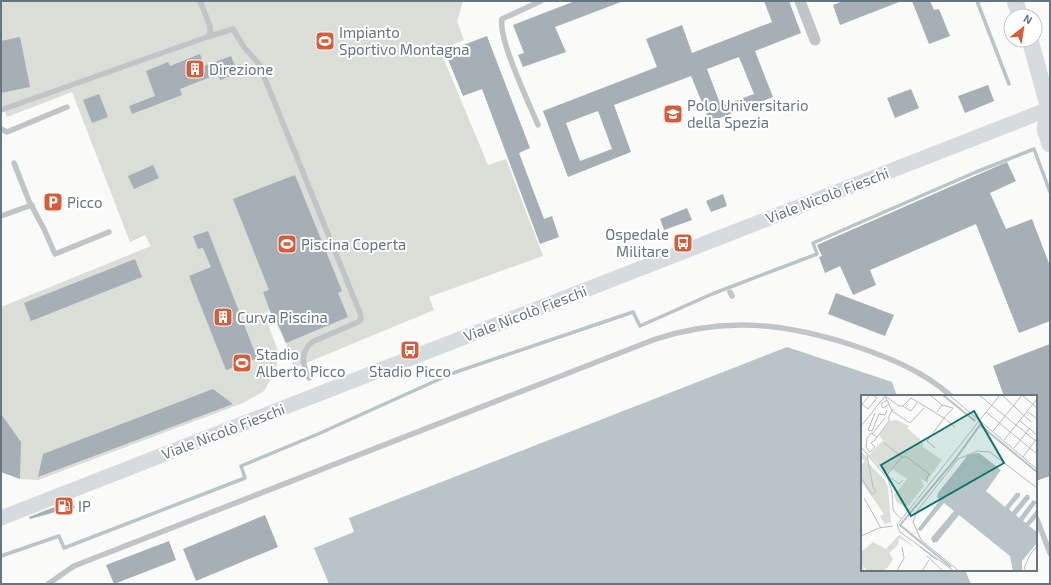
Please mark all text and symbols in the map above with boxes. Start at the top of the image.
north arrow [1003,8,1043,48]
text: N [1022,11,1035,27]
place label: Impianto Sportivo Montagna [339,23,469,58]
sports icon: Impianto Sportivo Montagna [314,30,336,52]
building icon: Direzione [184,58,206,80]
place label: Direzione [209,60,273,78]
place label: Polo Universitario della Spezia [687,96,809,131]
school or university icon: Polo Universitario della Spezia [662,103,684,125]
street label: Viale Nicolò Fieschi [763,163,891,227]
parking icon: Picco [42,191,64,213]
place label: Picco [67,193,103,211]
place label: Ospedale Militare [605,225,669,260]
bus stop icon: Ospedale Militare [672,232,694,254]
sports icon: Piscina Coperta [276,233,298,255]
place label: Piscina Coperta [301,235,406,253]
street label: Viale Nicolò Fieschi [461,281,589,345]
building icon: Curva Piscina [212,306,234,328]
place label: Curva Piscina [237,308,328,326]
bus stop icon: Stadio Picco [399,339,421,361]
place label: Stadio Alberto Picco [256,345,346,380]
sports icon: Stadio Alberto Picco [231,352,253,374]
place label: Stadio Picco [369,362,451,380]
inset map [861,395,1037,571]
street label: Viale Nicolò Fieschi [159,399,287,463]
fuel station icon: IP [53,495,75,517]
place label: IP [78,497,91,515]

